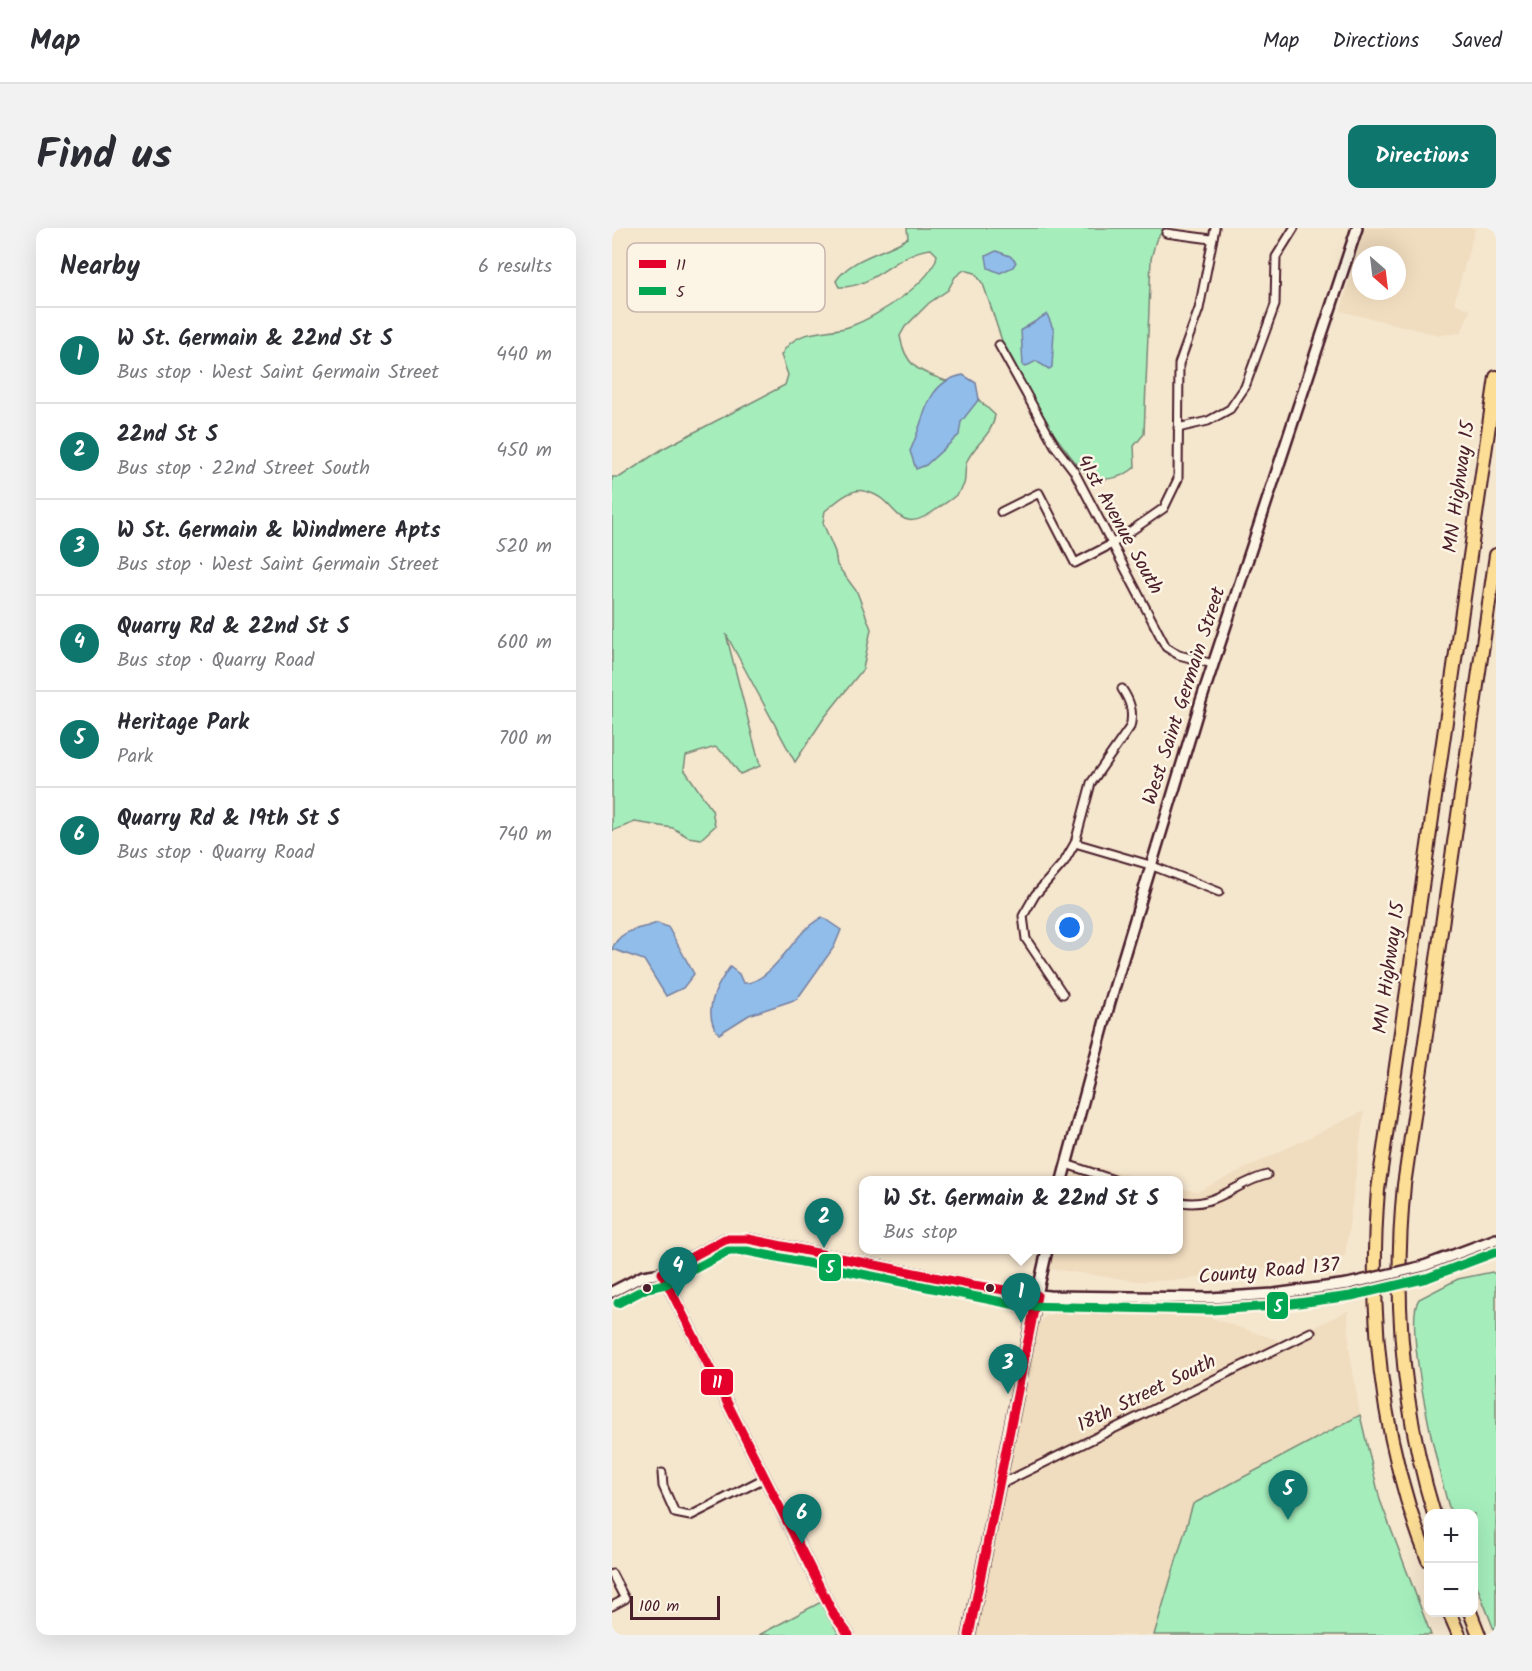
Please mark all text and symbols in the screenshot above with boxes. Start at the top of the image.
text: Map [30,19,81,64]
text: Map [1263,25,1299,58]
text: Directions [1332,25,1419,58]
text: Saved [1452,25,1502,58]
text: Find us [36,123,172,190]
button: Directions [1348,125,1496,188]
legend [627,243,825,312]
text: Nearby [60,246,140,288]
north arrow [1352,246,1406,300]
text: 6 results [478,251,552,283]
text: 11 [676,253,686,278]
text: 5 [676,280,686,305]
text: W St. Germain & 22nd St S [117,322,393,357]
text: 1 [76,339,83,371]
text: 440 m [496,339,552,371]
text: Bus stop · West Saint Germain Street [117,357,439,389]
text: 22nd St S [117,418,218,453]
street label: MN Highway 15 [1435,418,1485,555]
text: 2 [74,435,85,467]
text: 450 m [496,435,552,467]
street label: 41st Avenue South [1067,449,1171,601]
text: Bus stop · 22nd Street South [117,453,370,485]
text: W St. Germain & Windmere Apts [117,514,441,549]
text: 3 [74,531,85,563]
text: 520 m [496,531,552,563]
text: Bus stop · West Saint Germain Street [117,549,439,581]
street label: West Saint Germain Street [1135,583,1235,809]
text: Quarry Rd & 22nd St S [117,610,349,645]
text: 4 [74,627,85,659]
text: 600 m [497,627,552,659]
text: Bus stop · Quarry Road [117,645,314,677]
text: Heritage Park [117,706,249,741]
text: 5 [74,723,85,755]
text: 700 m [499,723,552,755]
text: Park [117,741,153,773]
text: Quarry Rd & 19th St S [117,802,340,837]
text: 6 [74,819,85,851]
text: 740 m [498,819,552,851]
text: Bus stop · Quarry Road [117,837,314,869]
street label: MN Highway 15 [1365,899,1415,1036]
your location [1055,913,1084,942]
popup [859,1176,1183,1254]
text: W St. Germain & 22nd St S [883,1182,1159,1217]
pin: 2 [804,1198,844,1248]
text: Bus stop [883,1217,957,1249]
pin: 4 [658,1248,698,1297]
street label: County Road 137 [1197,1250,1342,1294]
line badge: 5 [818,1253,842,1282]
text: 5 [825,1256,836,1281]
pin: 1 [1002,1274,1040,1323]
unlabelled marker [641,1282,653,1294]
unlabelled marker [984,1282,996,1294]
line badge: 5 [1266,1291,1289,1320]
text: 5 [1273,1295,1284,1320]
pin: 3 [988,1344,1028,1394]
street label: 18th Street South [1072,1346,1222,1442]
line badge: 11 [700,1368,734,1396]
text: 11 [712,1371,722,1396]
pin: 5 [1268,1470,1308,1520]
pin: 6 [782,1494,822,1544]
map controls [1424,1509,1478,1617]
button: + [1424,1509,1478,1563]
button: − [1424,1563,1478,1617]
scale bar [630,1593,720,1620]
text: 100 m [639,1594,679,1619]

